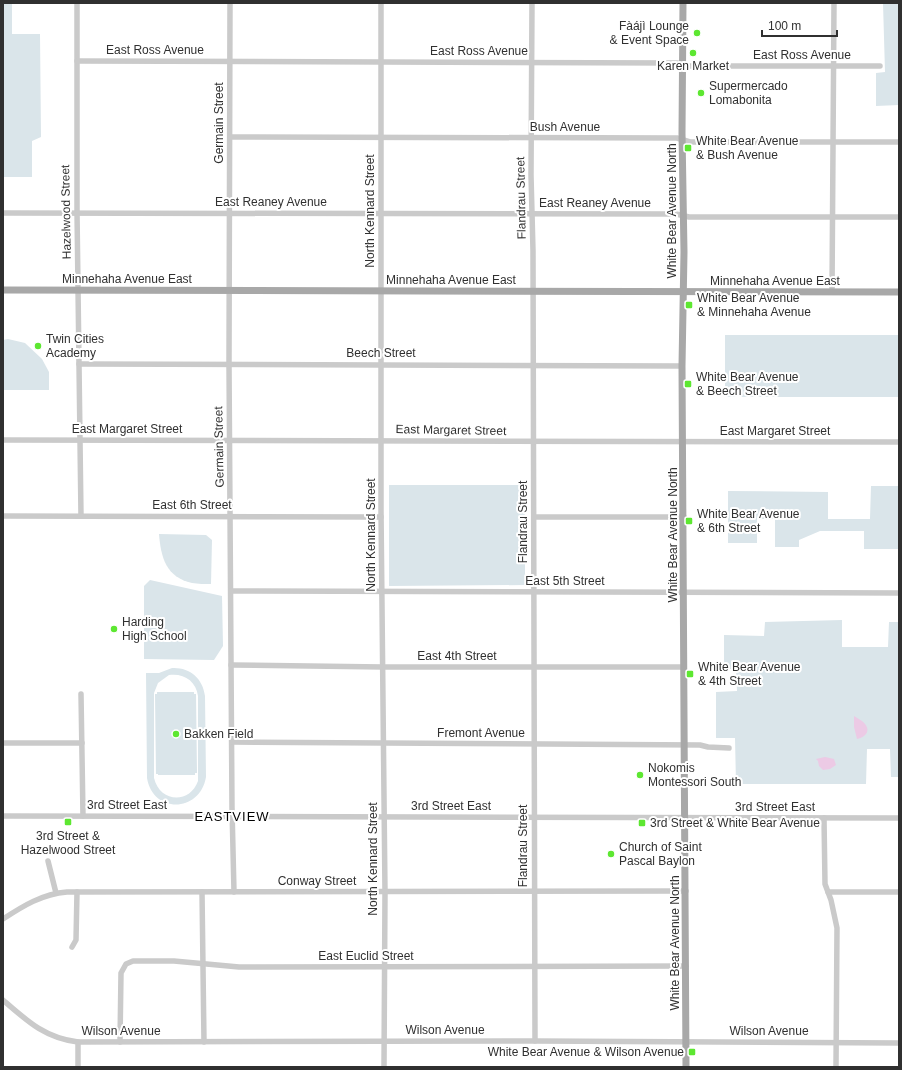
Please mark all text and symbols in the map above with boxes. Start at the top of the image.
scale bar [762,12,837,38]
place label: Fàájì Lounge & Event Space [610,19,689,47]
text: 100 m [768,19,801,33]
marker: Fàájì Lounge & Event Space [692,28,702,38]
street label: East Ross Avenue [106,43,204,57]
street label: East Ross Avenue [430,44,528,58]
marker: Karen Market [688,48,698,58]
street label: East Ross Avenue [753,48,851,62]
place label: Karen Market [657,59,730,73]
place label: Supermercado Lomabonita [709,79,788,107]
street label: Germain Street [212,82,226,164]
marker: Supermercado Lomabonita [696,88,706,98]
street label: Bush Avenue [530,120,601,134]
place label: White Bear Avenue & Bush Avenue [696,134,799,162]
street label: White Bear Avenue North [665,143,679,279]
marker: White Bear Avenue & Bush Avenue [683,143,693,153]
street label: North Kennard Street [363,154,377,268]
street label: Flandrau Street [513,156,529,239]
street label: Hazelwood Street [58,164,74,259]
street label: East Reaney Avenue [215,195,327,209]
street label: East Reaney Avenue [539,196,651,210]
street label: Minnehaha Avenue East [62,272,193,286]
street label: Minnehaha Avenue East [386,273,517,287]
street label: Minnehaha Avenue East [710,274,841,288]
place label: White Bear Avenue & Minnehaha Avenue [697,291,811,319]
marker: White Bear Avenue & Minnehaha Avenue [684,300,694,310]
place label: Twin Cities Academy [46,332,104,360]
marker: Twin Cities Academy [33,341,43,351]
street label: Beech Street [346,346,416,360]
place label: White Bear Avenue & Beech Street [696,370,799,398]
marker: White Bear Avenue & Beech Street [683,379,693,389]
street label: Germain Street [211,406,227,488]
street label: East Margaret Street [72,422,183,436]
street label: East Margaret Street [396,422,507,438]
street label: East Margaret Street [720,424,831,438]
street label: White Bear Avenue North [666,467,680,603]
street label: North Kennard Street [364,478,378,592]
street label: Flandrau Street [516,480,530,563]
street label: East 6th Street [152,498,232,512]
place label: White Bear Avenue & 6th Street [697,507,800,535]
marker: White Bear Avenue & 6th Street [684,516,694,526]
street label: East 5th Street [525,574,605,588]
place label: Harding High School [122,615,187,643]
marker: Harding High School [109,624,119,634]
street label: East 4th Street [417,649,497,663]
place label: White Bear Avenue & 4th Street [698,660,801,688]
marker: White Bear Avenue & 4th Street [685,669,695,679]
street label: Fremont Avenue [437,726,525,740]
place label: Bakken Field [184,727,253,741]
marker: Bakken Field [171,729,181,739]
place label: Nokomis Montessori South [648,761,741,789]
marker: Nokomis Montessori South [635,770,645,780]
street label: 3rd Street East [87,798,168,812]
street label: 3rd Street East [411,799,492,813]
street label: 3rd Street East [735,800,816,814]
street label: North Kennard Street [366,802,380,916]
street label: Flandrau Street [516,804,530,887]
district label: EASTVIEW [194,809,270,824]
place label: 3rd Street & White Bear Avenue [650,816,820,830]
marker: 3rd Street & Hazelwood Street [63,817,73,827]
marker: 3rd Street & White Bear Avenue [637,818,647,828]
place label: 3rd Street & Hazelwood Street [21,829,116,857]
place label: Church of Saint Pascal Baylon [619,840,702,868]
marker: Church of Saint Pascal Baylon [606,849,616,859]
street label: Conway Street [278,874,357,888]
street label: White Bear Avenue North [668,875,682,1011]
street label: East Euclid Street [318,949,414,963]
street label: Wilson Avenue [405,1023,485,1037]
street label: Wilson Avenue [81,1024,161,1038]
street label: Wilson Avenue [729,1024,809,1038]
place label: White Bear Avenue & Wilson Avenue [488,1045,684,1059]
marker: White Bear Avenue & Wilson Avenue [687,1047,697,1057]

